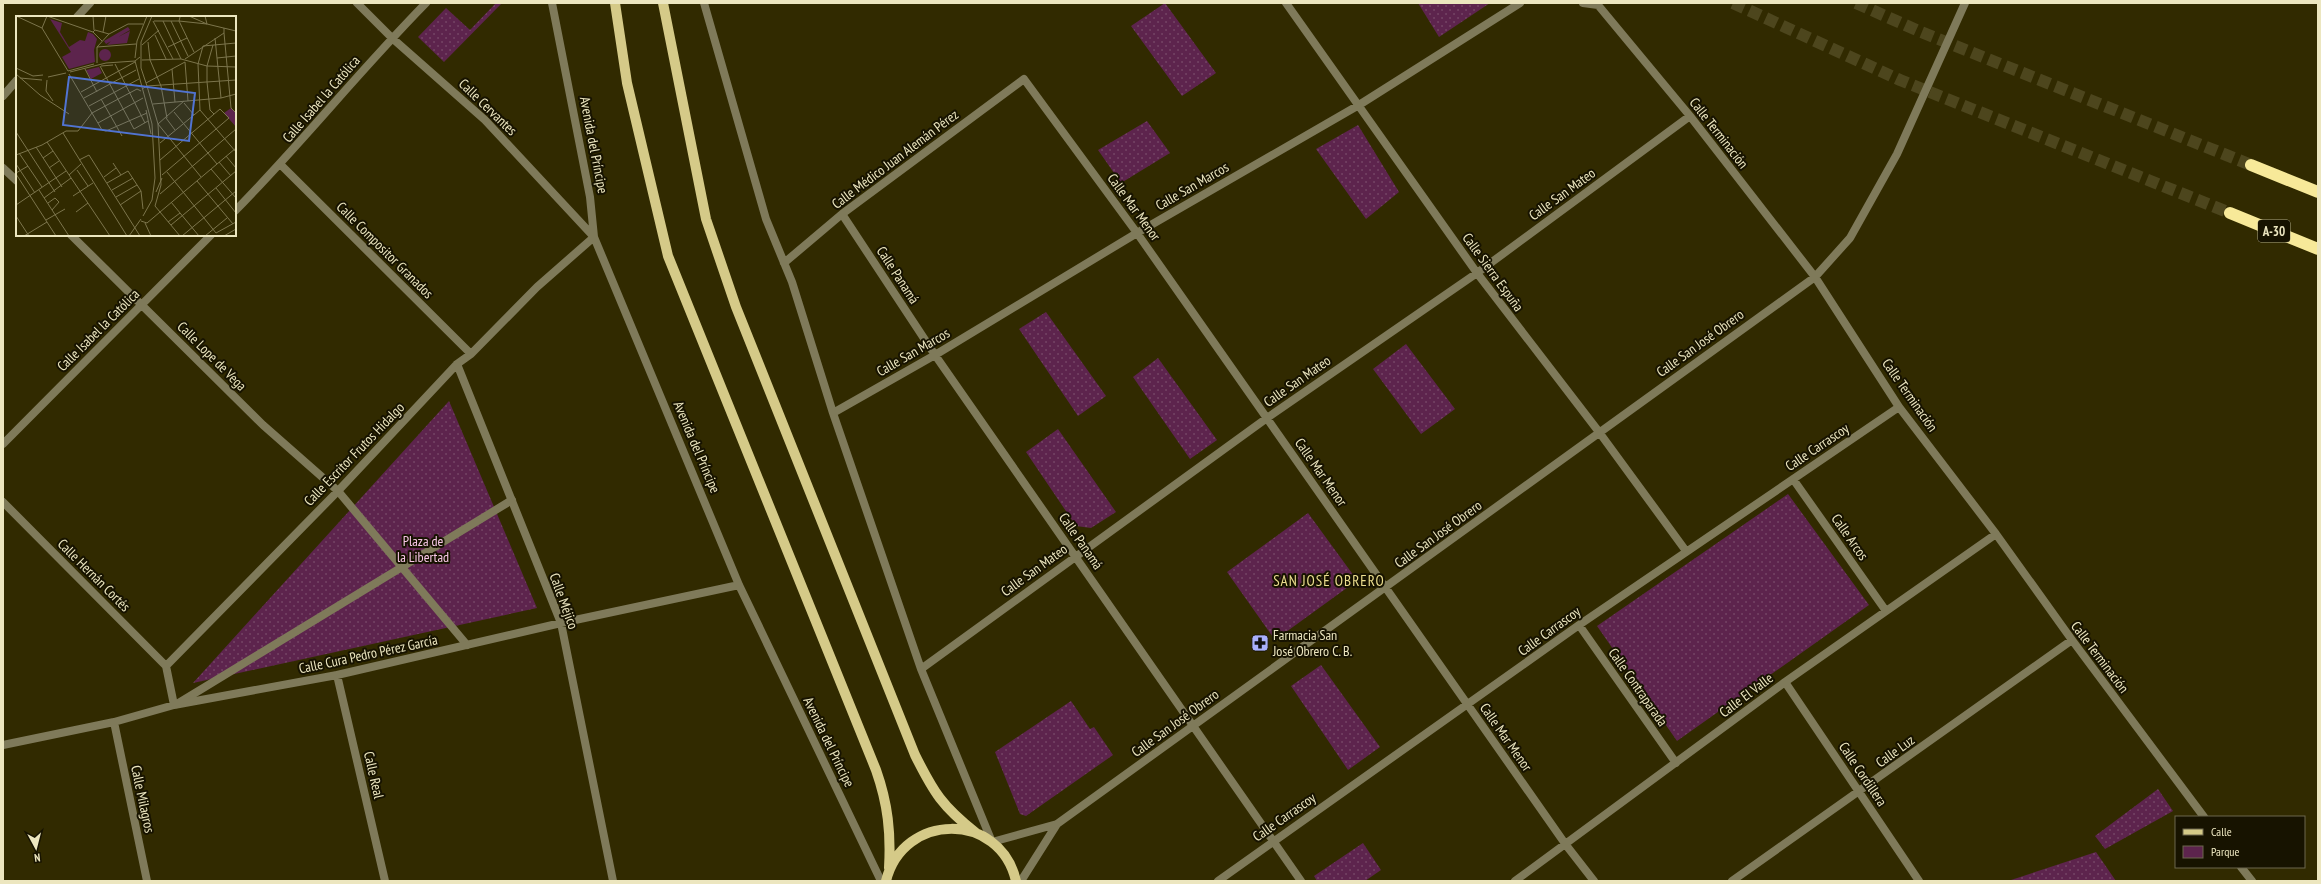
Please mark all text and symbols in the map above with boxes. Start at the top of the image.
inset map [16,16,236,236]
street label: Calle Isabel la Católica [278,52,364,146]
street label: Calle Cervantes [455,75,521,139]
street label: Calle Terminación [1686,94,1752,172]
street label: Avenida del Príncipe [576,95,612,195]
street label: Calle Médico Juan Alemán Pérez [828,105,962,213]
street label: Calle San Marcos [1152,158,1232,214]
street label: Calle San Mateo [1525,164,1599,224]
street label: Calle Mar Menor [1103,170,1165,244]
street label: Calle Compositor Granados [333,198,437,302]
road number: A-30 [2258,220,2290,242]
street label: Calle Sierra Espuña [1458,229,1528,315]
street label: Calle Panamá [873,243,923,307]
street label: Calle Isabel la Católica [53,285,143,375]
street label: Calle San José Obrero [1653,305,1747,381]
street label: Calle Lope de Vega [174,318,250,394]
street label: Calle San Marcos [873,324,953,380]
street label: Calle San Mateo [1260,351,1334,411]
street label: Calle Terminación [1878,355,1942,435]
street label: Calle Escritor Frutos Hidalgo [300,398,408,510]
street label: Avenida del Príncipe [670,398,725,496]
street label: Calle Carrascoy [1782,419,1853,475]
street label: Calle Mar Menor [1291,434,1351,510]
street label: Calle San José Obrero [1391,496,1485,572]
street label: Calle Panamá [1055,509,1107,573]
street label: Calle Arcos [1828,510,1873,564]
park label: Plaza de la Libertad [397,532,449,566]
street label: Calle Hernán Cortés [54,535,134,615]
street label: Calle San Mateo [997,540,1071,600]
street label: Calle Méjico [546,570,582,632]
district label: SAN JOSÉ OBRERO [1273,571,1385,590]
street label: Calle Carrascoy [1514,602,1584,660]
street label: Calle Terminación [2067,618,2133,696]
place label: Farmacia San José Obrero C. B. [1272,626,1352,660]
street label: Calle Cura Pedro Pérez García [297,631,439,677]
pharmacy icon: Farmacia San José Obrero C. B. [1250,633,1270,653]
street label: Calle Contraparada [1604,644,1672,730]
street label: Calle El Valle [1715,669,1777,721]
street label: Calle San José Obrero [1128,685,1222,761]
street label: Avenida del Príncipe [799,694,859,790]
street label: Calle Mar Menor [1476,699,1536,775]
street label: Calle Luz [1872,731,1918,771]
street label: Calle Cordillera [1835,738,1891,810]
street label: Calle Real [360,750,388,801]
street label: Calle Milagros [127,764,159,835]
street label: Calle Carrascoy [1249,788,1320,845]
legend [2175,816,2305,868]
text: Calle [2211,824,2232,839]
north arrow [16,828,56,868]
text: Parque [2211,844,2240,859]
text: N [33,851,41,865]

